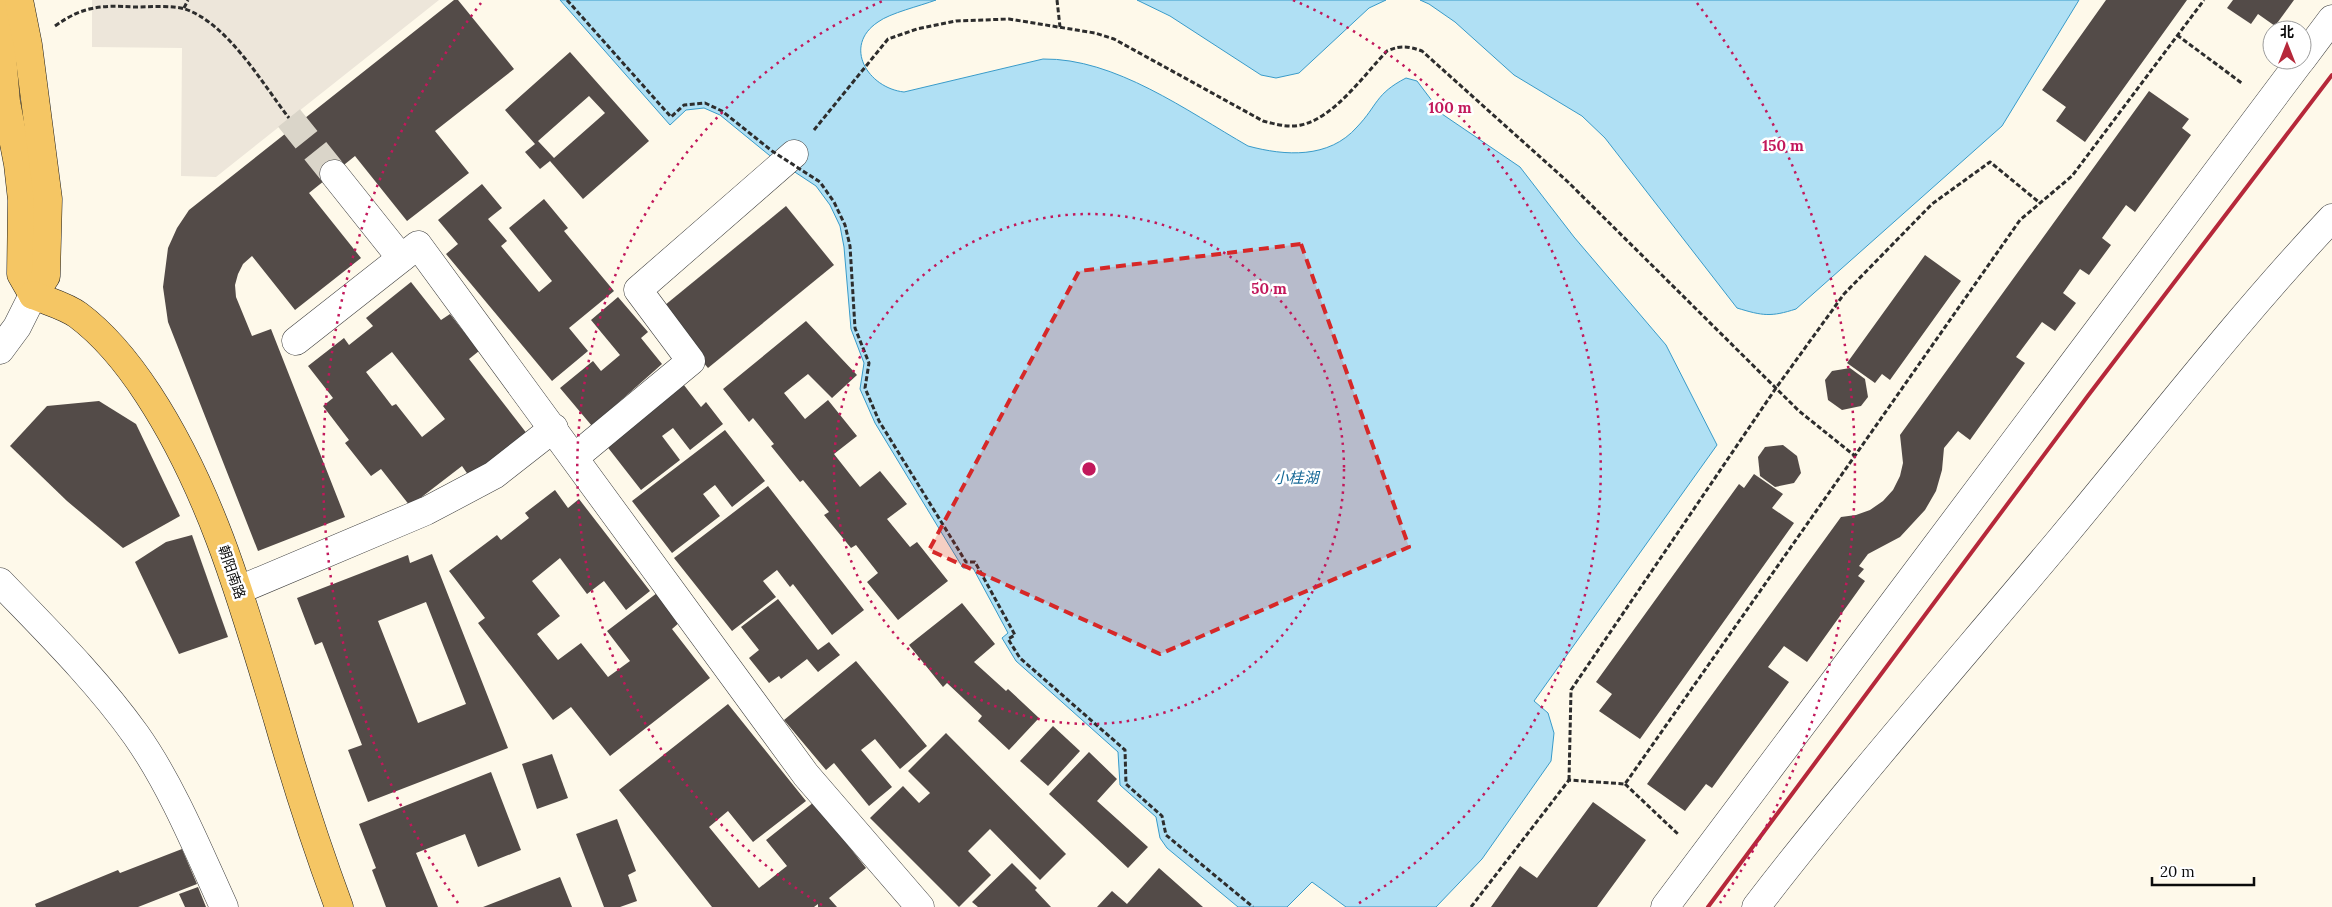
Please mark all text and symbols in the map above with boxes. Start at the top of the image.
north arrow [2262,20,2312,70]
text: 北 [2280,23,2294,41]
text: 100 m [1429,98,1472,117]
text: 150 m [1762,136,1804,155]
text: 50 m [1251,279,1287,298]
centre of rings [1080,460,1098,478]
water label: 小桂湖 [1273,468,1320,487]
street label: 朝阳南路 [214,543,250,601]
scale bar [2152,854,2254,886]
text: 20 m [2160,862,2195,881]

